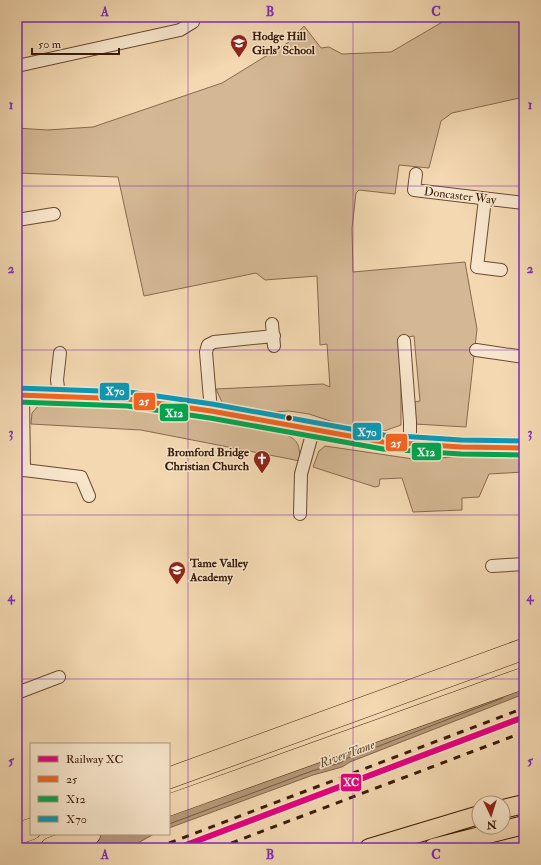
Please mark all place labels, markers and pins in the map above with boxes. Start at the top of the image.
place label: Hodge Hill Girls' School [252,29,316,58]
school or university icon: Hodge Hill Girls' School [229,33,249,58]
unlabelled marker [284,413,294,423]
place label: Bromford Bridge Christian Church [165,445,250,474]
church icon: Bromford Bridge Christian Church [252,449,272,474]
place label: Tame Valley Academy [189,556,249,585]
school or university icon: Tame Valley Academy [167,560,187,585]

